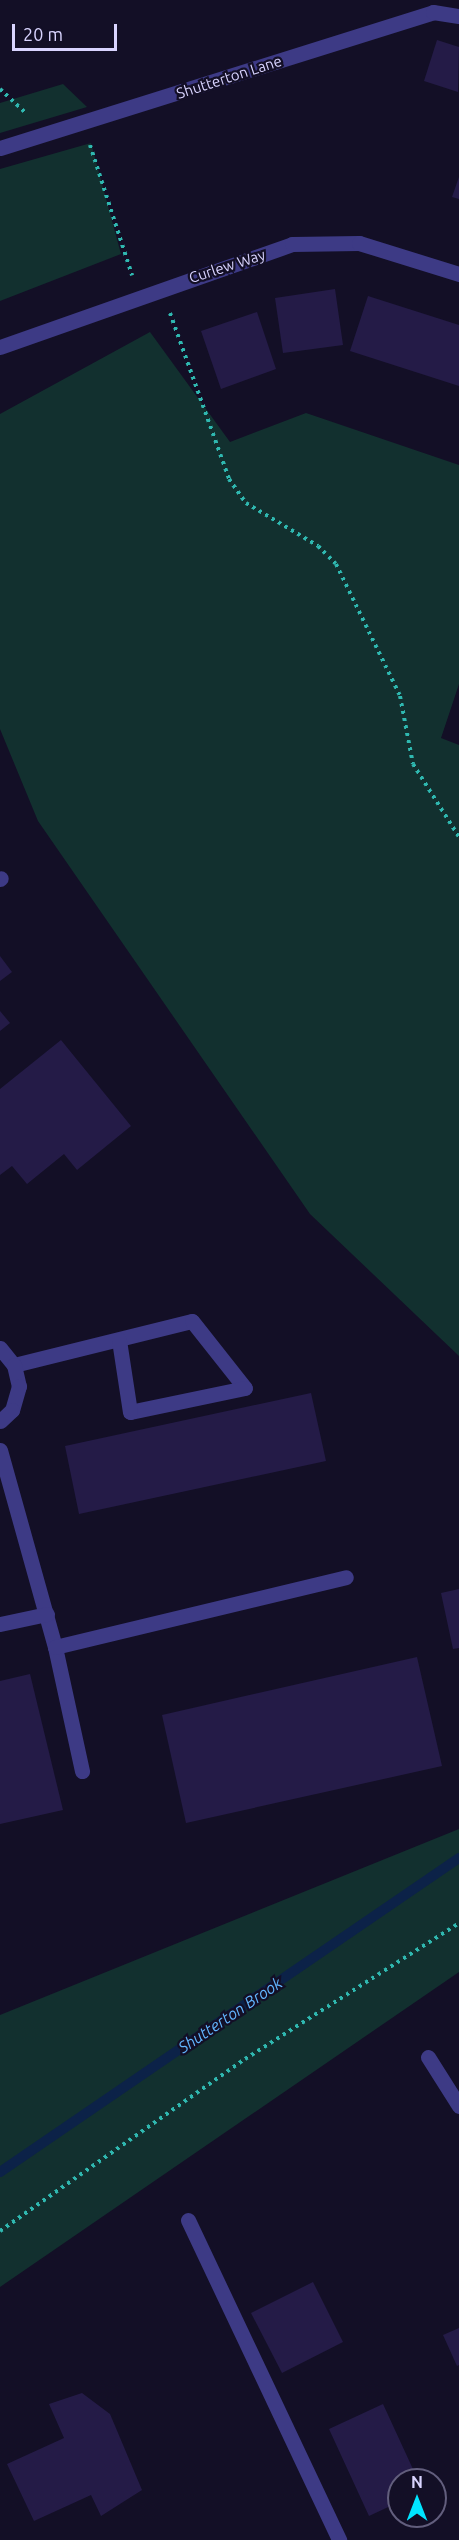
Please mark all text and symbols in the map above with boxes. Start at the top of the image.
scale bar [15,12,120,50]
text: 20 m [23,24,63,44]
street label: Shutterton Lane [174,52,284,102]
street label: Curlew Way [187,245,267,287]
water label: Shutterton Brook [174,1973,286,2057]
north arrow [387,2468,447,2528]
text: N [411,2473,423,2491]

